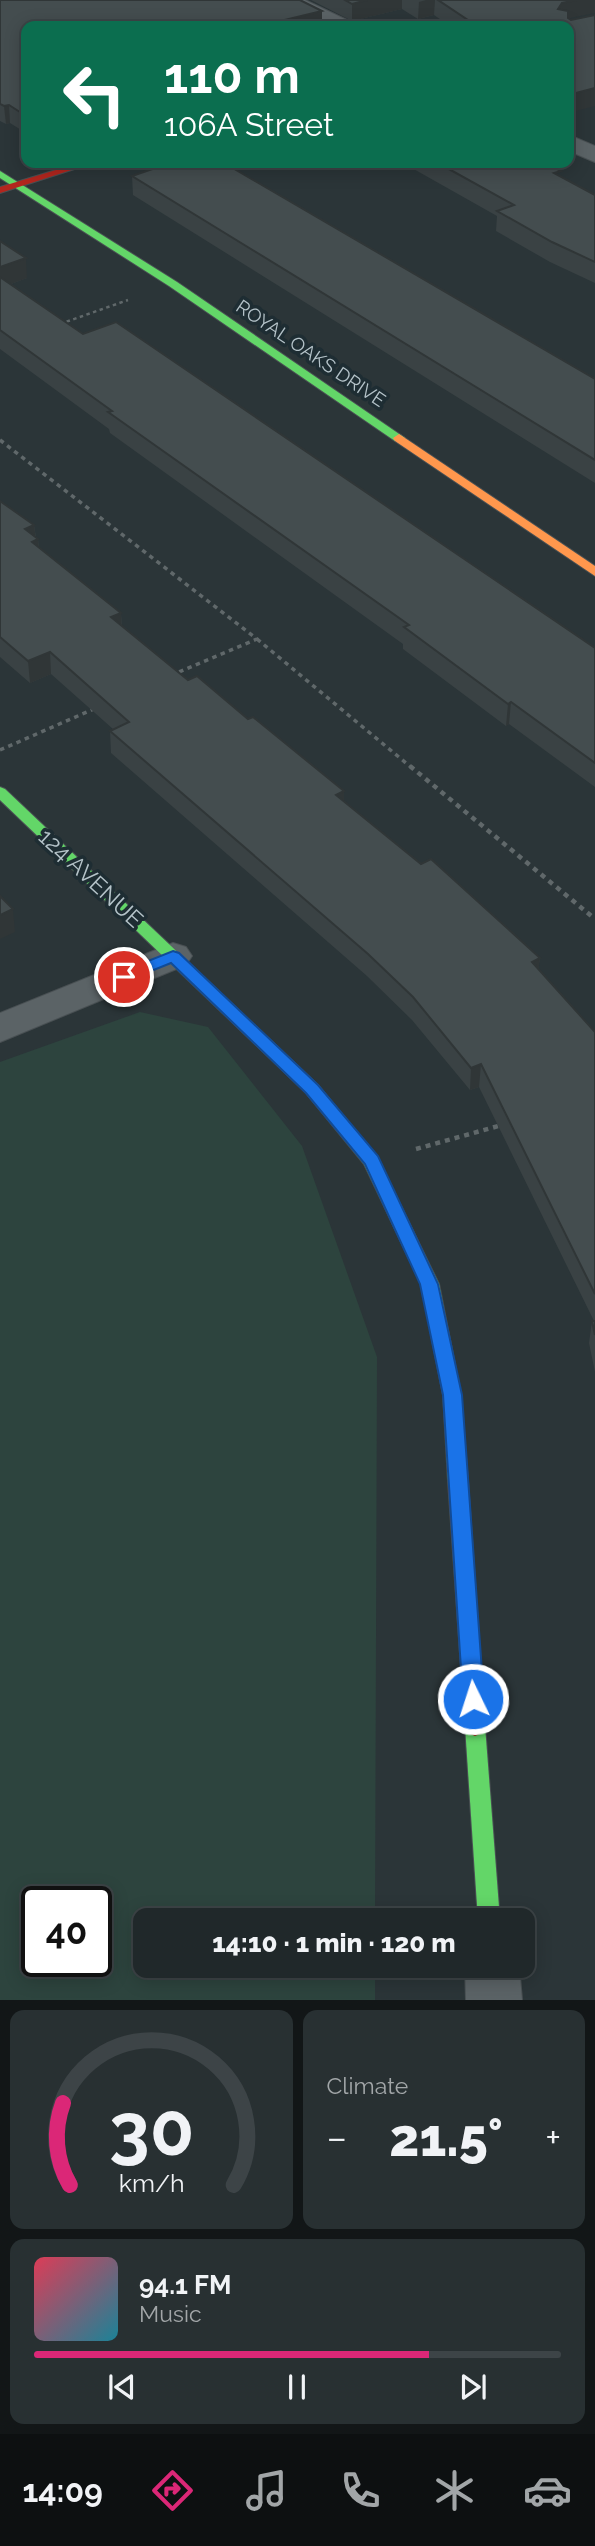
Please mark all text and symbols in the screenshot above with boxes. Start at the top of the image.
text: 110 m [164,47,300,104]
icon: left [49,49,140,140]
text: 106A Street [164,106,334,143]
street label: ROYAL OAKS DRIVE [232,295,390,411]
street label: 124 AVENUE [34,823,149,933]
pin [94,947,154,1007]
icon: arrive [105,958,143,996]
position arrow [436,1662,510,1736]
speed limit sign: 40 [21,1886,112,1977]
text: 14:10 · 1 min · 120 m [212,1928,456,1958]
text: Climate [327,2072,408,2099]
text: 30 [109,2088,194,2173]
text: 21.5° [389,2107,503,2168]
text: − [327,2115,347,2160]
text: + [545,2115,561,2160]
text: km/h [118,2168,184,2198]
text: 94.1 FM [139,2270,232,2300]
text: Music [139,2300,202,2327]
icon: previous [103,2368,141,2406]
icon: pause [278,2368,316,2406]
icon: next [454,2368,492,2406]
icon: directions [148,2466,197,2515]
icon: music [242,2466,291,2515]
icon: phone [336,2466,385,2515]
icon: climate [430,2466,479,2515]
icon: car [523,2466,572,2515]
text: 14:09 [22,2472,103,2509]

